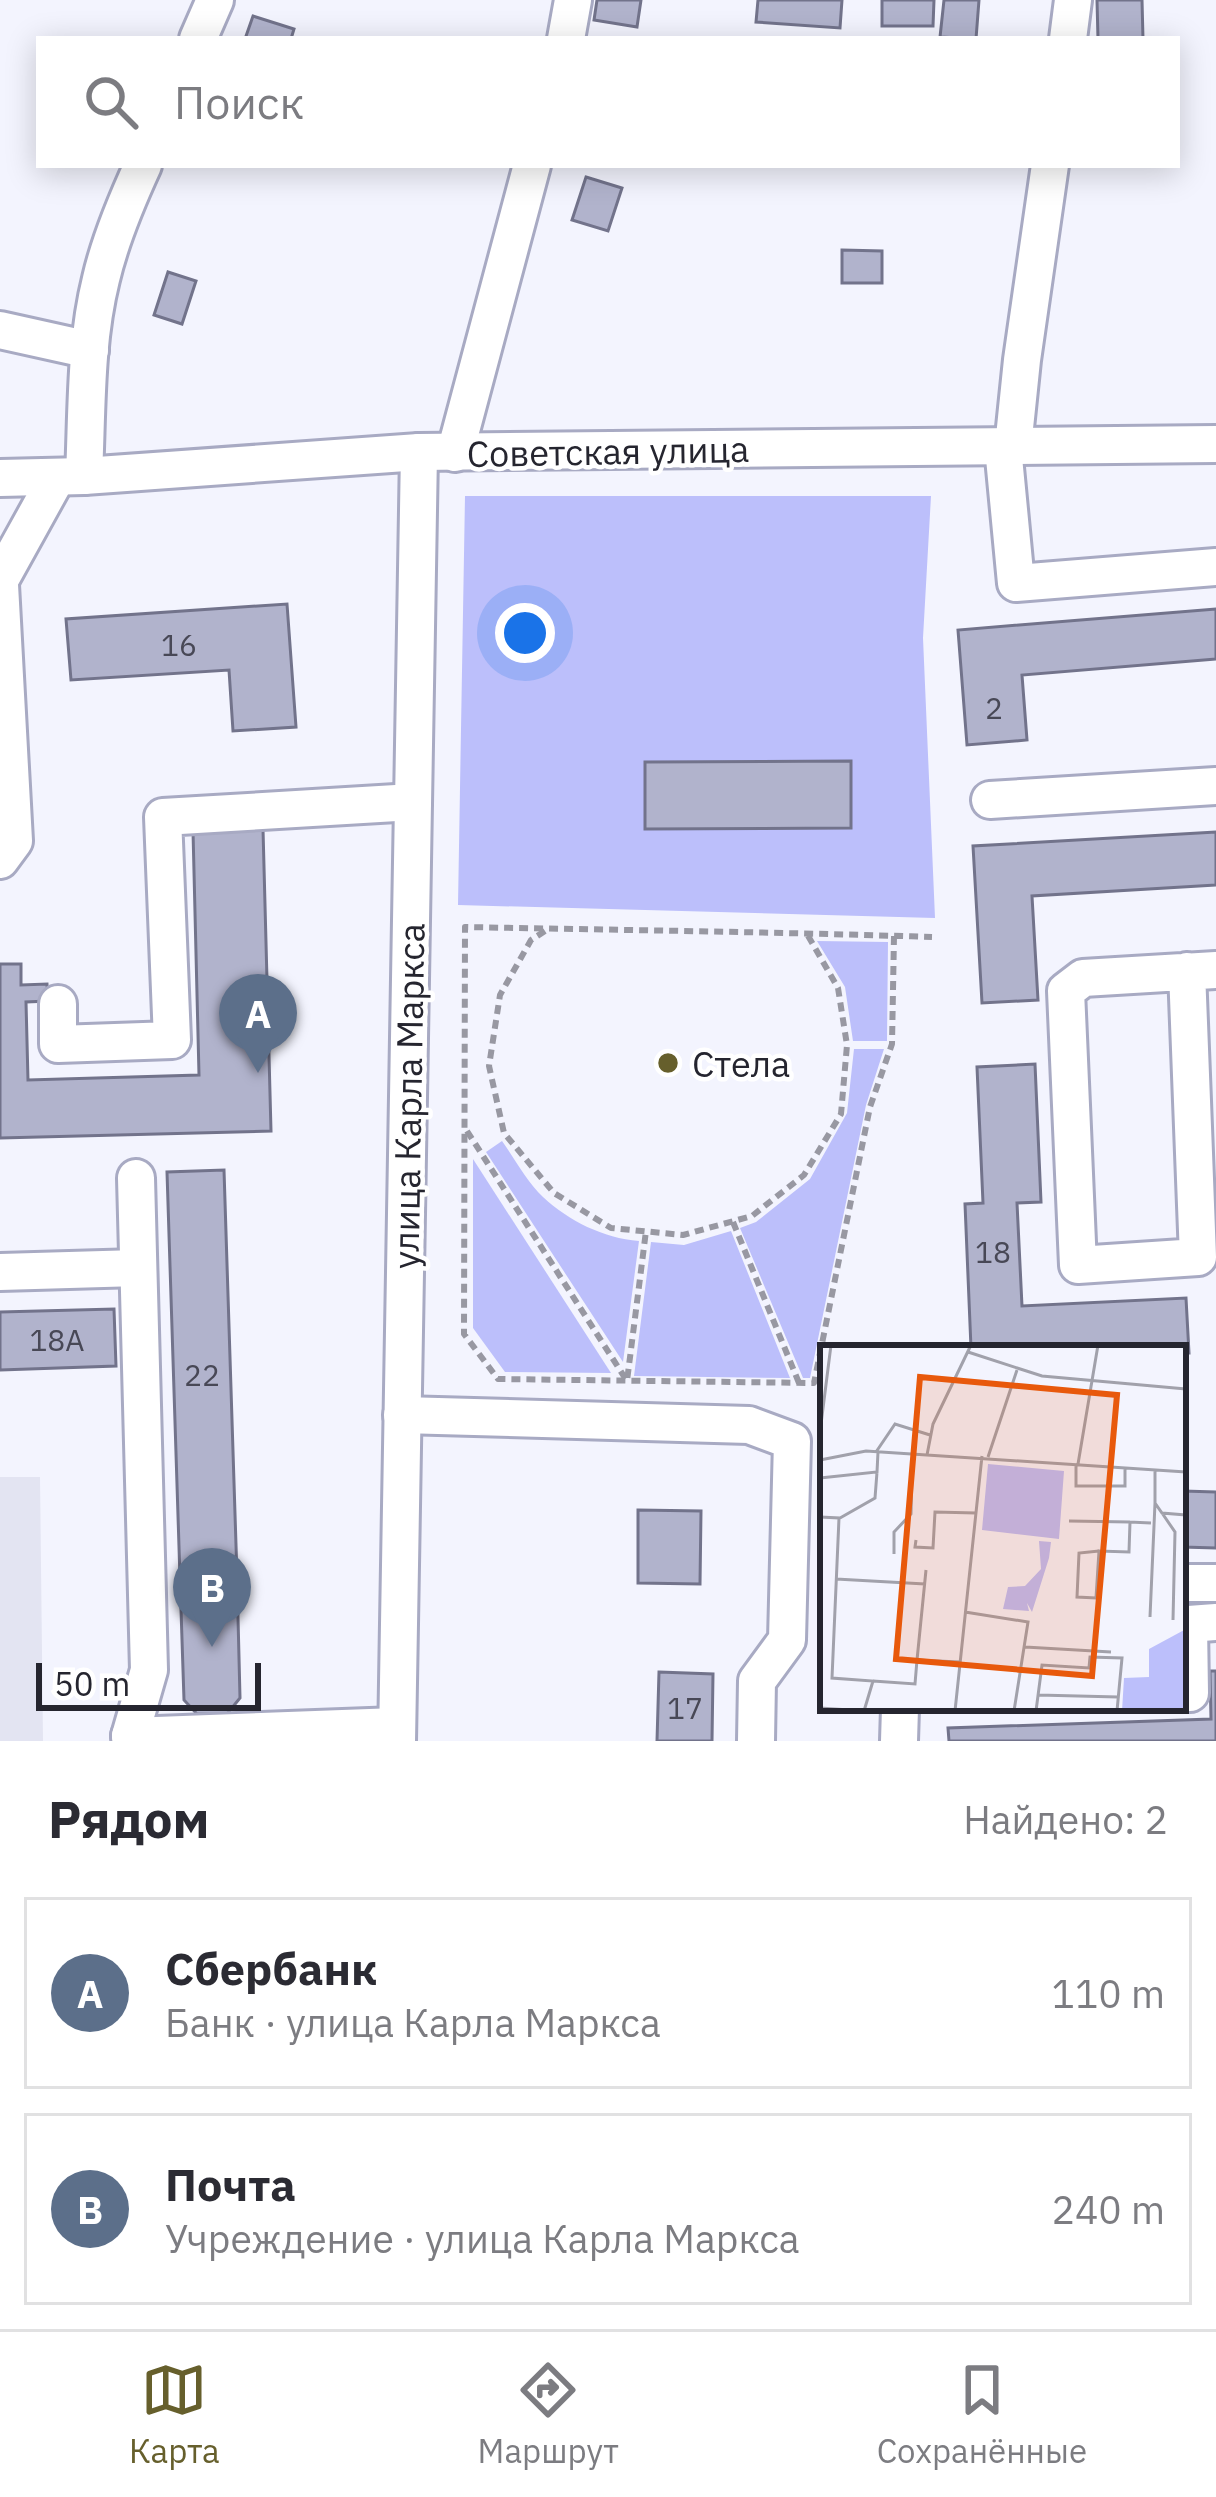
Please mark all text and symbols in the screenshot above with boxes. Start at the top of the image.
search box [36,36,1180,168]
icon: search [78,69,144,135]
text: Поиск [174,73,304,131]
street label: Советская улица [466,425,750,477]
your location [495,603,555,663]
house number: 16 [161,625,197,664]
house number: 2 [985,688,1003,727]
street label: улица Карла Маркса [381,923,435,1269]
pin: A [219,974,297,1073]
place label: Стела [692,1040,790,1087]
marker: Стела [655,1050,681,1076]
house number: 18 [975,1232,1011,1271]
house number: 18А [29,1320,85,1359]
inset map [820,1345,1186,1711]
house number: 22 [184,1355,220,1394]
pin: B [173,1548,251,1647]
scale bar [36,1657,261,1710]
text: 50 m [54,1662,130,1705]
house number: 17 [667,1688,703,1727]
text: Рядом [48,1786,210,1852]
text: Найдено: 2 [963,1794,1168,1845]
text: Сбербанк [165,1939,378,1997]
text: A [77,1968,103,2019]
text: 110 m [1052,1968,1165,2019]
text: Банк · улица Карла Маркса [165,1997,661,2048]
text: Почта [165,2155,296,2213]
text: B [77,2184,103,2235]
text: 240 m [1052,2184,1165,2235]
text: Учреждение · улица Карла Маркса [165,2213,800,2264]
tab: Карта [129,2357,220,2472]
tab: Маршрут [478,2357,619,2472]
tab: Сохранённые [877,2357,1087,2472]

